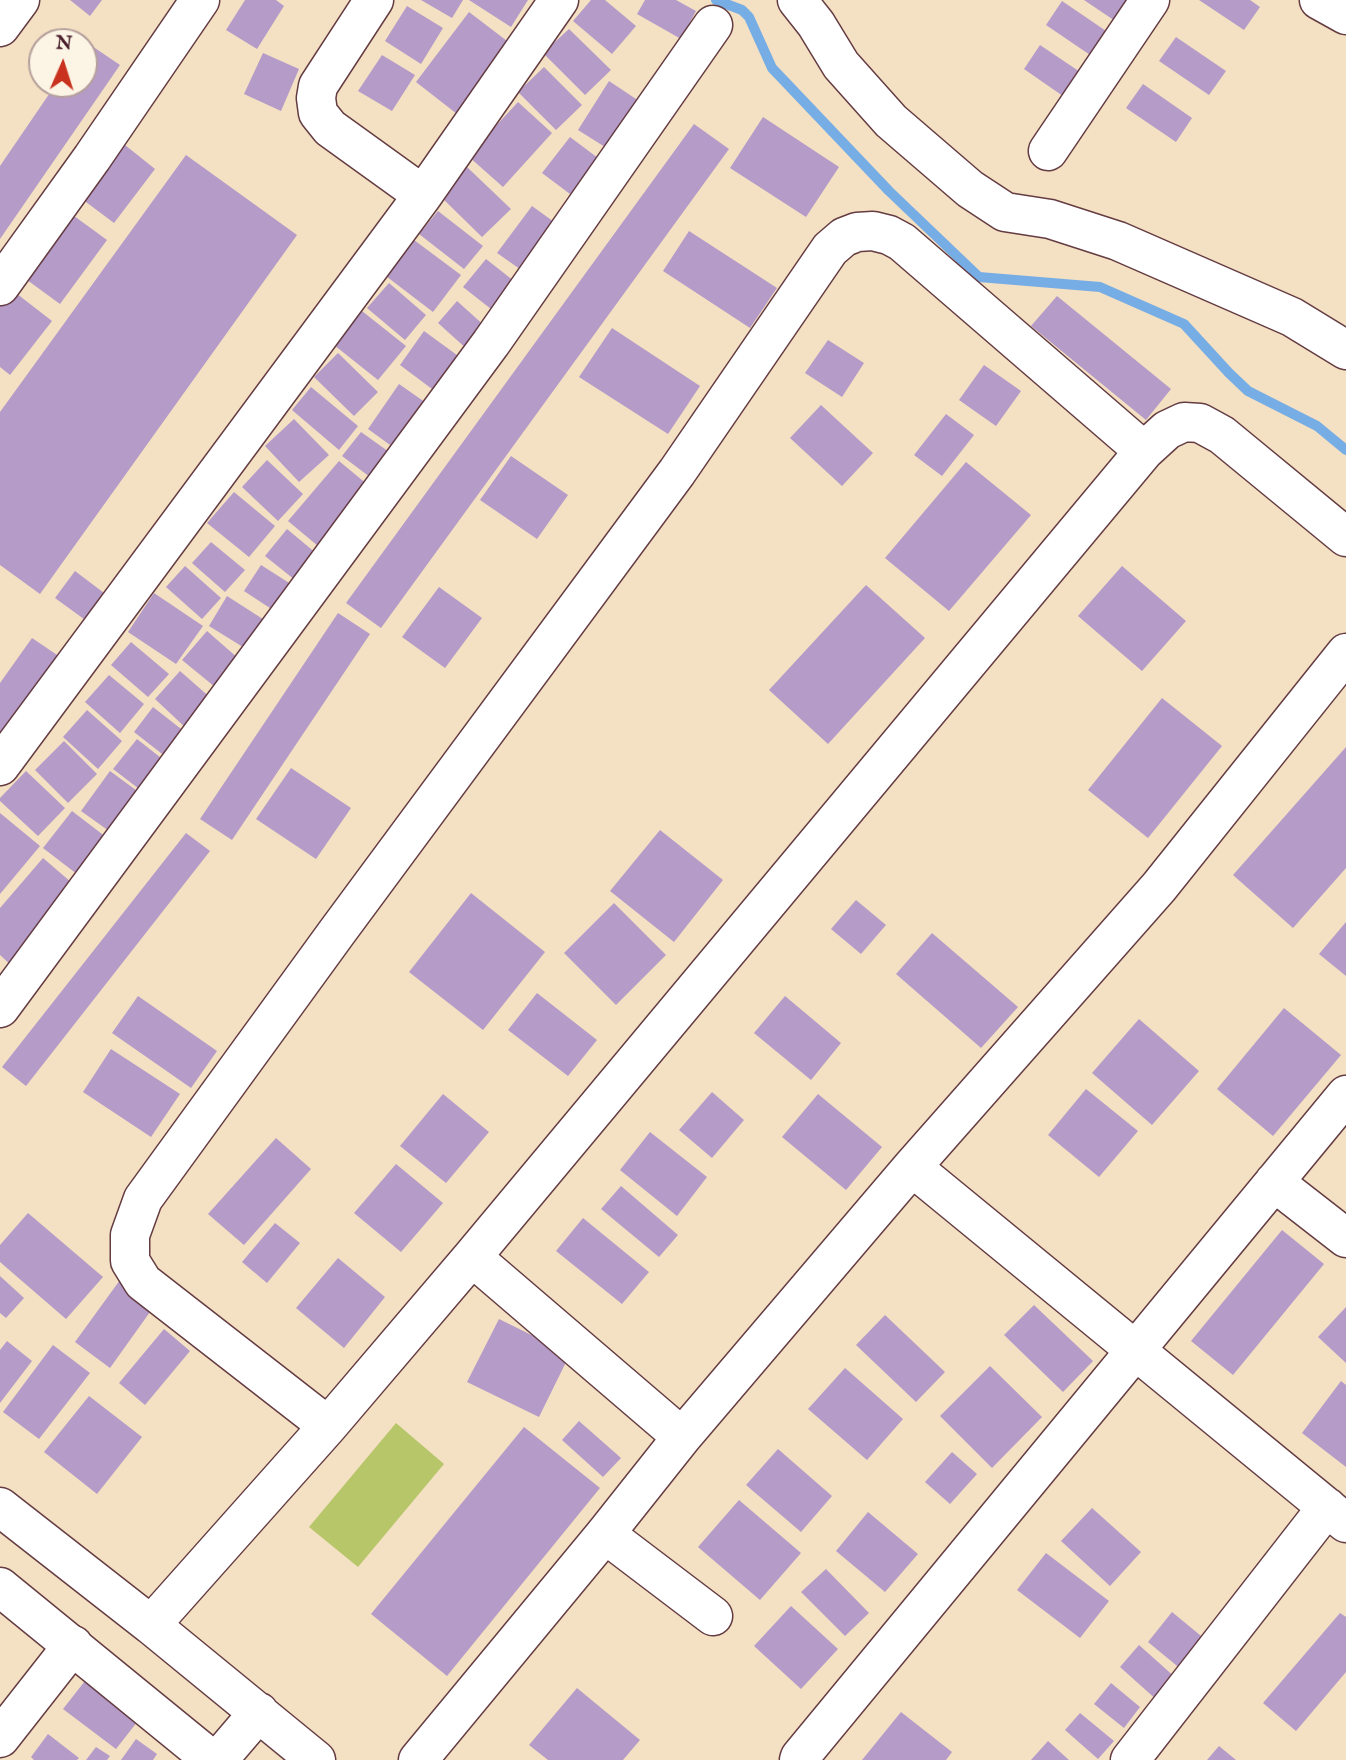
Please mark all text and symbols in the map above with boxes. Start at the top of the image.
north arrow [28,28,98,98]
text: N [55,32,73,56]

